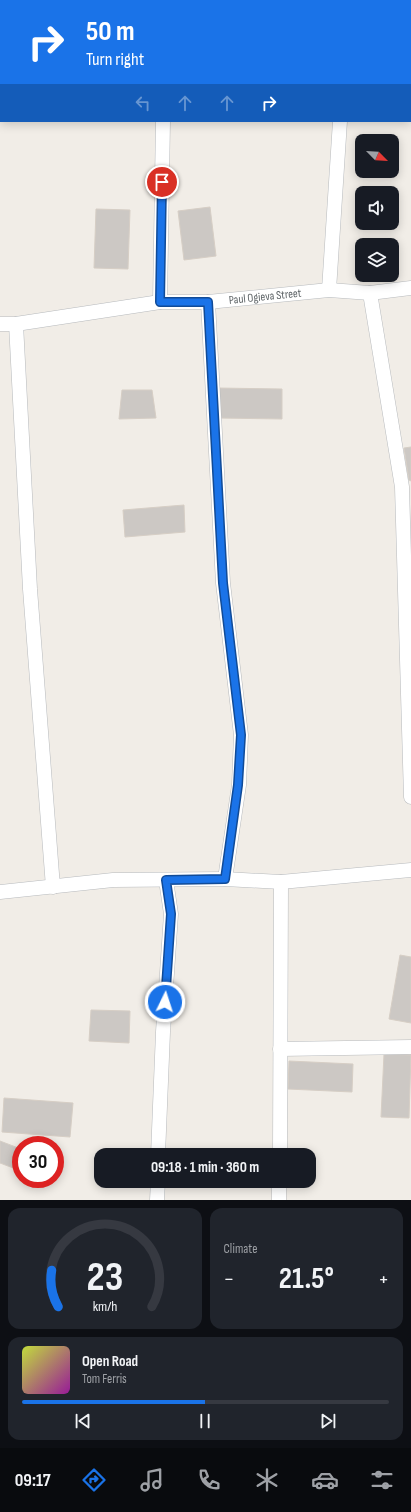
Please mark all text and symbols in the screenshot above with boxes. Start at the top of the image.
text: 50 m [86,15,135,48]
icon: right [20,16,72,68]
text: Turn right [86,49,144,70]
icon: left [132,92,154,114]
icon: ahead [174,92,196,114]
icon: ahead [216,92,238,114]
icon: right [258,92,280,114]
north arrow [355,134,399,178]
map controls [355,134,399,282]
pin [145,165,179,199]
icon: arrive [151,171,173,193]
button: sound [355,186,399,230]
button: layers [355,238,399,282]
street label: Paul Ogieva Street [228,285,302,307]
position arrow [144,981,186,1023]
speed limit sign: 30 [12,1136,64,1188]
text: 09:18 · 1 min · 360 m [151,1158,259,1177]
text: Climate [224,1241,257,1257]
text: 23 [86,1252,123,1301]
text: 21.5° [279,1261,334,1297]
text: − [224,1266,234,1293]
text: + [378,1266,389,1293]
text: km/h [92,1297,117,1314]
text: Open Road [82,1352,138,1371]
text: Tom Ferris [82,1371,127,1387]
icon: previous [72,1410,94,1432]
icon: pause [194,1410,216,1432]
icon: next [317,1410,339,1432]
icon: directions [80,1466,108,1494]
icon: music [138,1466,166,1494]
icon: phone [195,1466,223,1494]
icon: climate [253,1466,281,1494]
icon: car [311,1466,339,1494]
icon: filters [368,1466,396,1494]
text: 09:17 [15,1470,51,1491]

